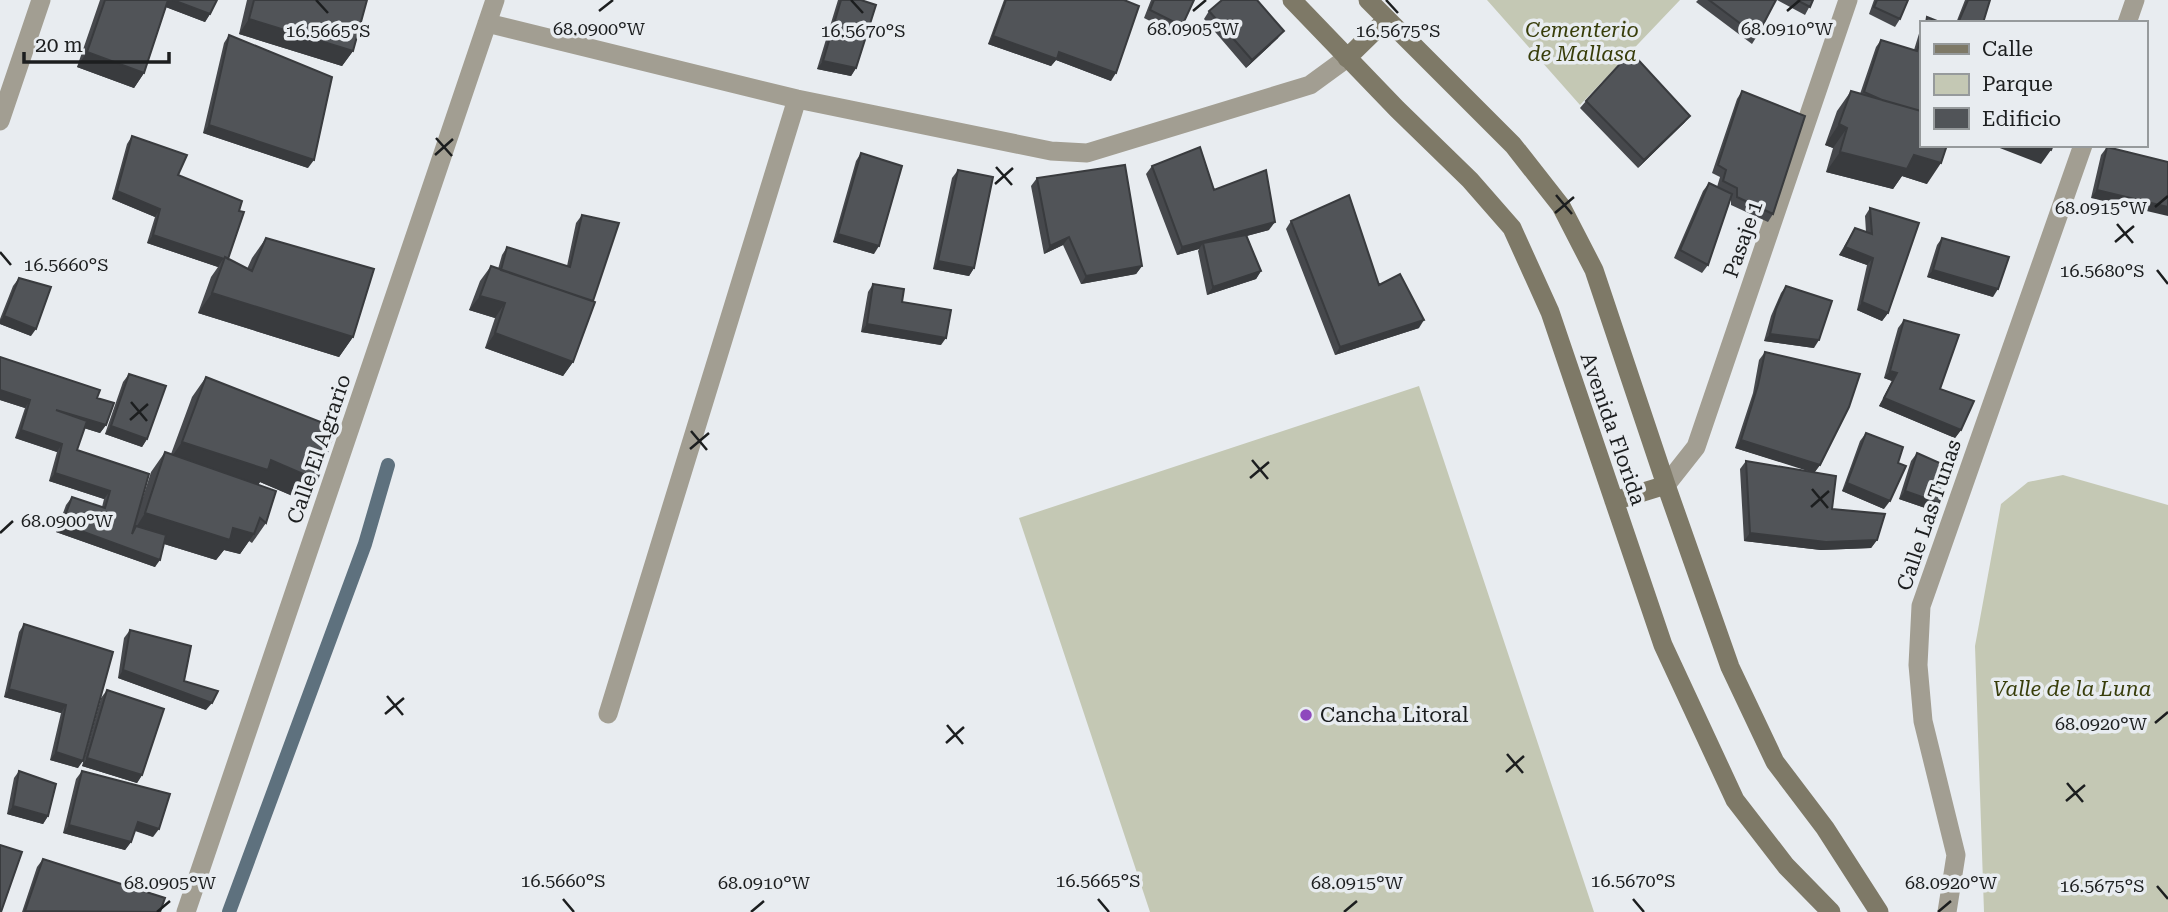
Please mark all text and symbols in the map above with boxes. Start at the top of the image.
text: 68.0900°W [553,18,646,39]
text: 68.0905°W [1147,18,1240,39]
park label: Cementerio de Mallasa [1525,18,1639,66]
text: 68.0910°W [1741,18,1834,39]
text: 16.5665°S [285,20,371,41]
text: 16.5670°S [820,20,906,41]
text: 16.5675°S [1355,20,1441,41]
scale bar [24,21,170,65]
legend [1920,21,2147,147]
text: 20 m [35,33,83,57]
text: Calle [1982,37,2033,61]
text: Parque [1982,72,2053,96]
text: Edificio [1982,107,2061,131]
street label: Pasaje 1 [1719,197,1767,281]
text: 68.0915°W [2055,197,2148,218]
text: 16.5660°S [23,254,109,275]
text: 16.5680°S [2059,260,2145,281]
street label: Avenida Florida [1576,350,1651,509]
street label: Calle El Agrario [282,371,356,527]
street label: Calle Las Tunas [1892,436,1966,594]
text: 68.0900°W [21,510,114,531]
park label: Valle de la Luna [1993,677,2151,701]
place label: Cancha Litoral [1320,703,1469,727]
marker: Cancha Litoral [1298,707,1314,723]
text: 68.0920°W [2055,713,2148,734]
text: 16.5660°S [520,870,606,891]
text: 16.5665°S [1055,870,1141,891]
text: 16.5670°S [1590,870,1676,891]
text: 68.0905°W [124,872,217,893]
text: 68.0910°W [718,872,811,893]
text: 68.0915°W [1311,872,1404,893]
text: 68.0920°W [1905,872,1998,893]
text: 16.5675°S [2059,875,2145,896]

